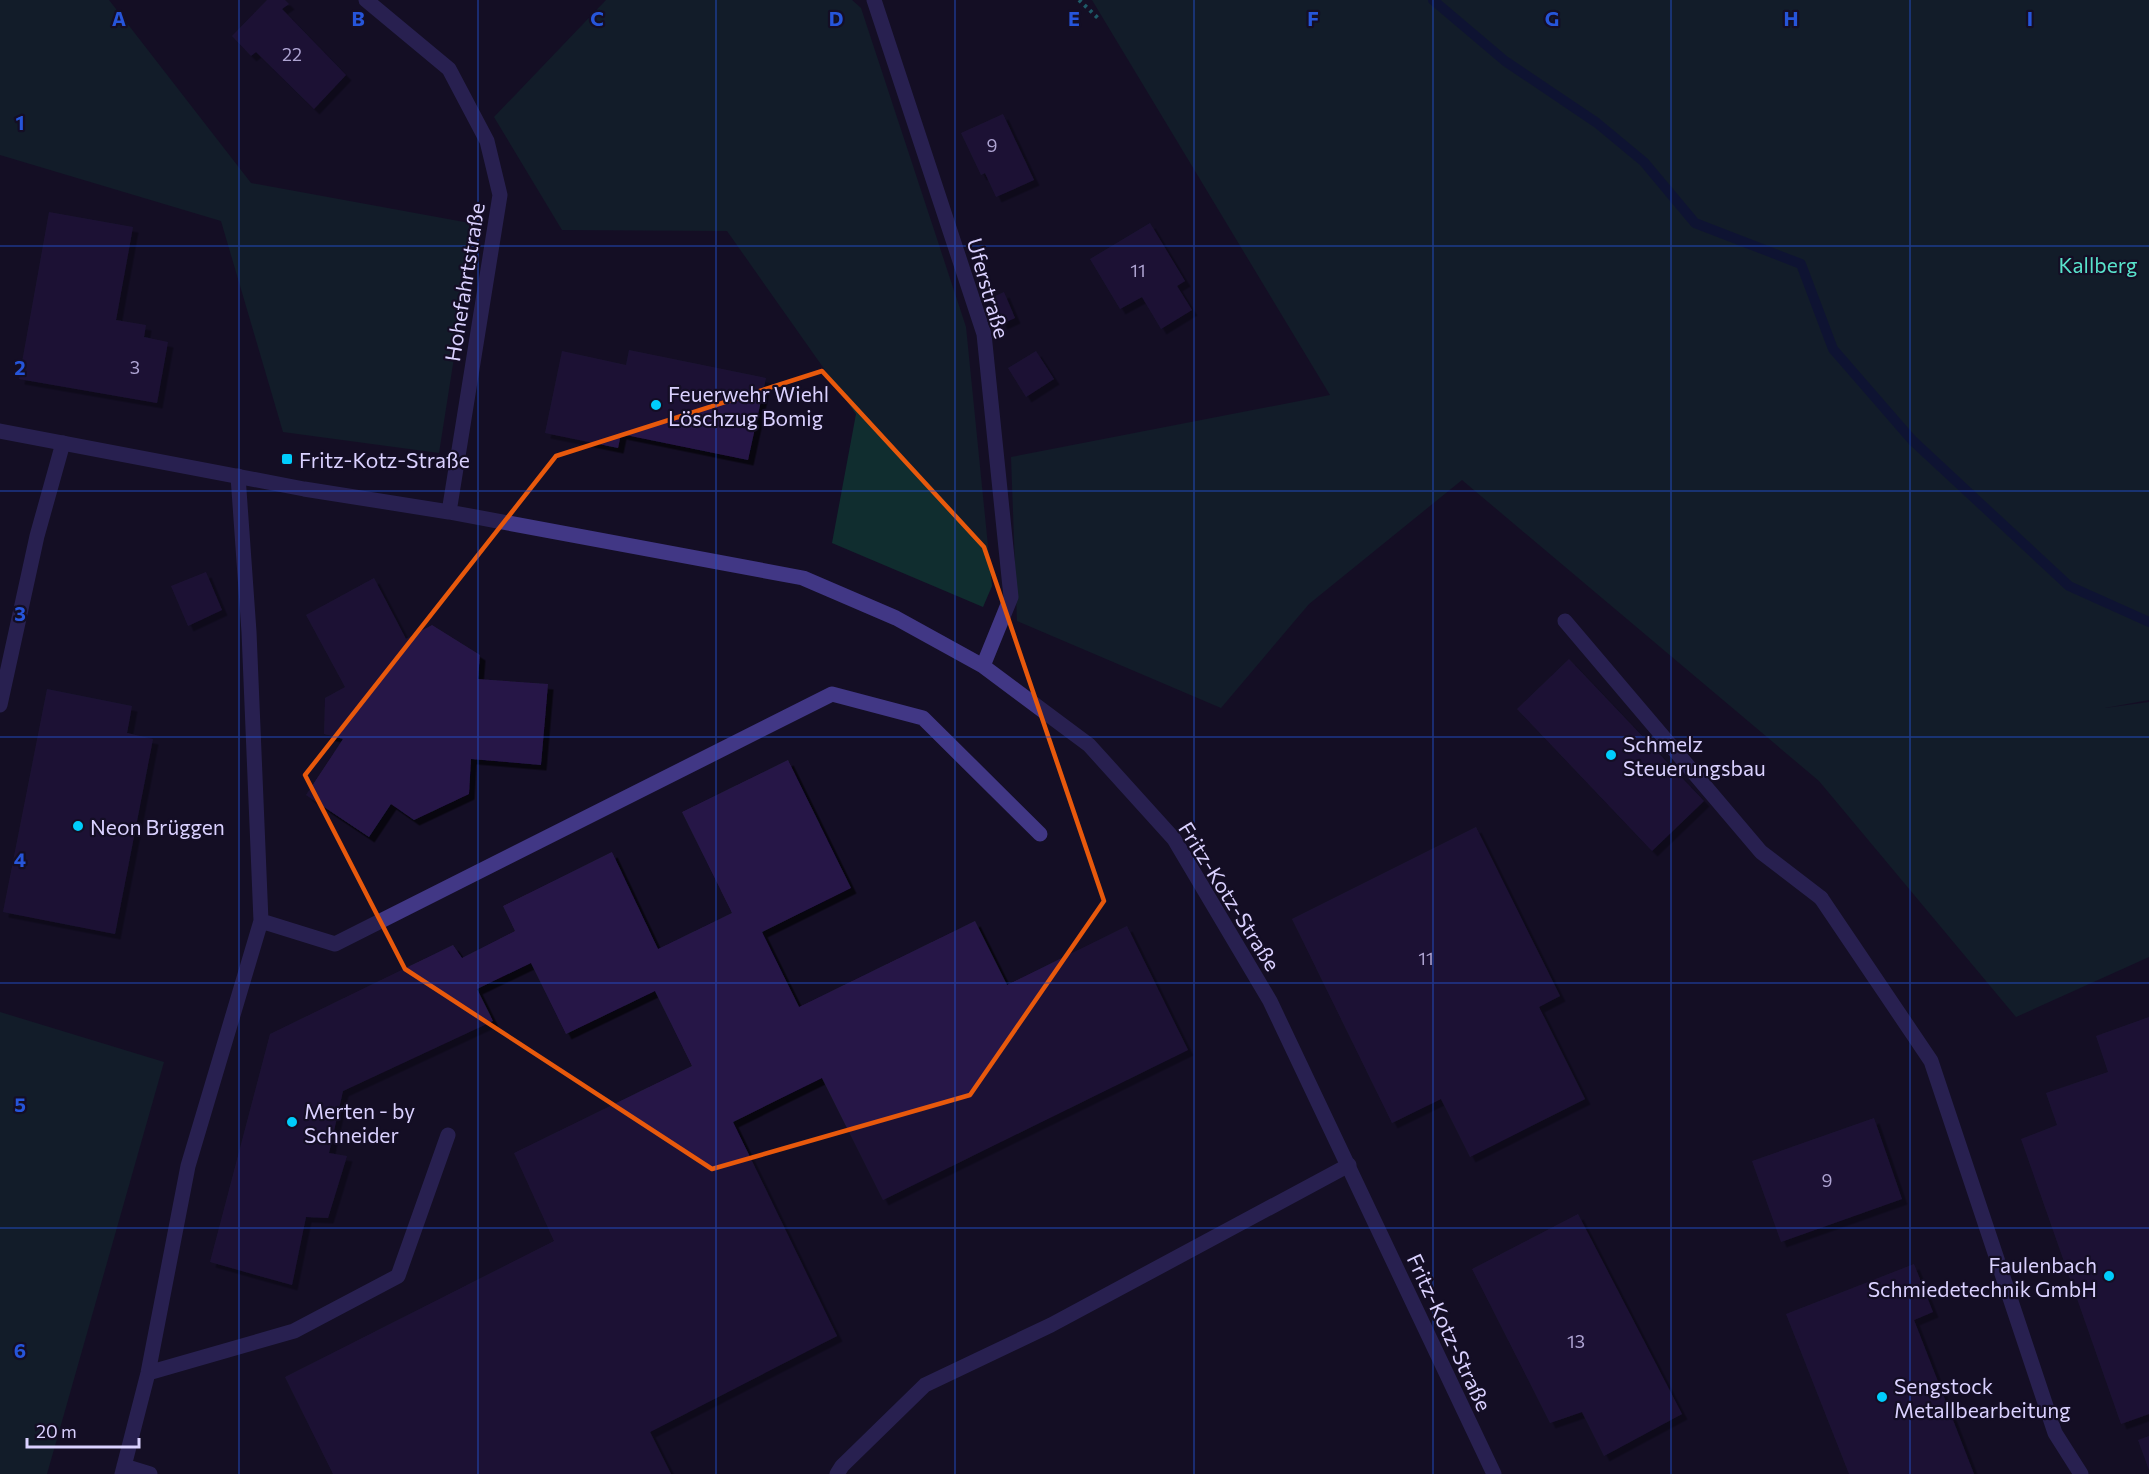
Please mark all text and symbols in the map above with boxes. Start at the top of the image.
text: A [112,6,126,30]
text: B [351,6,365,30]
text: C [590,6,604,30]
text: D [829,6,843,30]
text: E [1068,6,1080,30]
text: F [1307,6,1319,30]
text: G [1545,6,1559,30]
text: H [1784,6,1799,30]
text: I [2027,6,2033,30]
house number: 22 [282,43,302,65]
text: 1 [15,110,25,134]
house number: 9 [987,134,997,156]
street label: Hohefahrtstraße [439,201,489,363]
street label: Uferstraße [963,235,1015,341]
park label: Kallberg [2058,252,2138,277]
house number: 11 [1130,259,1146,281]
text: 2 [14,355,26,379]
house number: 3 [130,356,140,378]
place label: Feuerwehr Wiehl Löschzug Bomig [668,381,829,430]
marker: Feuerwehr Wiehl Löschzug Bomig [649,398,663,412]
place label: Fritz-Kotz-Straße [299,447,470,472]
marker: Fritz-Kotz-Straße [280,452,294,466]
text: 3 [14,601,26,625]
place label: Schmelz Steuerungsbau [1623,731,1766,780]
marker: Schmelz Steuerungsbau [1604,748,1618,762]
place label: Neon Brüggen [90,814,225,839]
street label: Fritz-Kotz-Straße [1174,817,1286,975]
marker: Neon Brüggen [71,819,85,833]
text: 4 [14,847,26,871]
house number: 11 [1418,947,1434,969]
text: 5 [14,1092,26,1116]
place label: Merten - by Schneider [304,1098,415,1147]
marker: Merten - by Schneider [285,1115,299,1129]
house number: 9 [1822,1169,1832,1191]
street label: Fritz-Kotz-Straße [1403,1249,1497,1415]
place label: Faulenbach Schmiedetechnik GmbH [1868,1252,2097,1301]
marker: Faulenbach Schmiedetechnik GmbH [2102,1269,2116,1283]
house number: 13 [1567,1330,1585,1352]
text: 6 [14,1338,26,1362]
place label: Sengstock Metallbearbeitung [1894,1373,2071,1422]
marker: Sengstock Metallbearbeitung [1875,1390,1889,1404]
scale bar [27,1411,140,1449]
text: 20 m [36,1420,77,1442]

